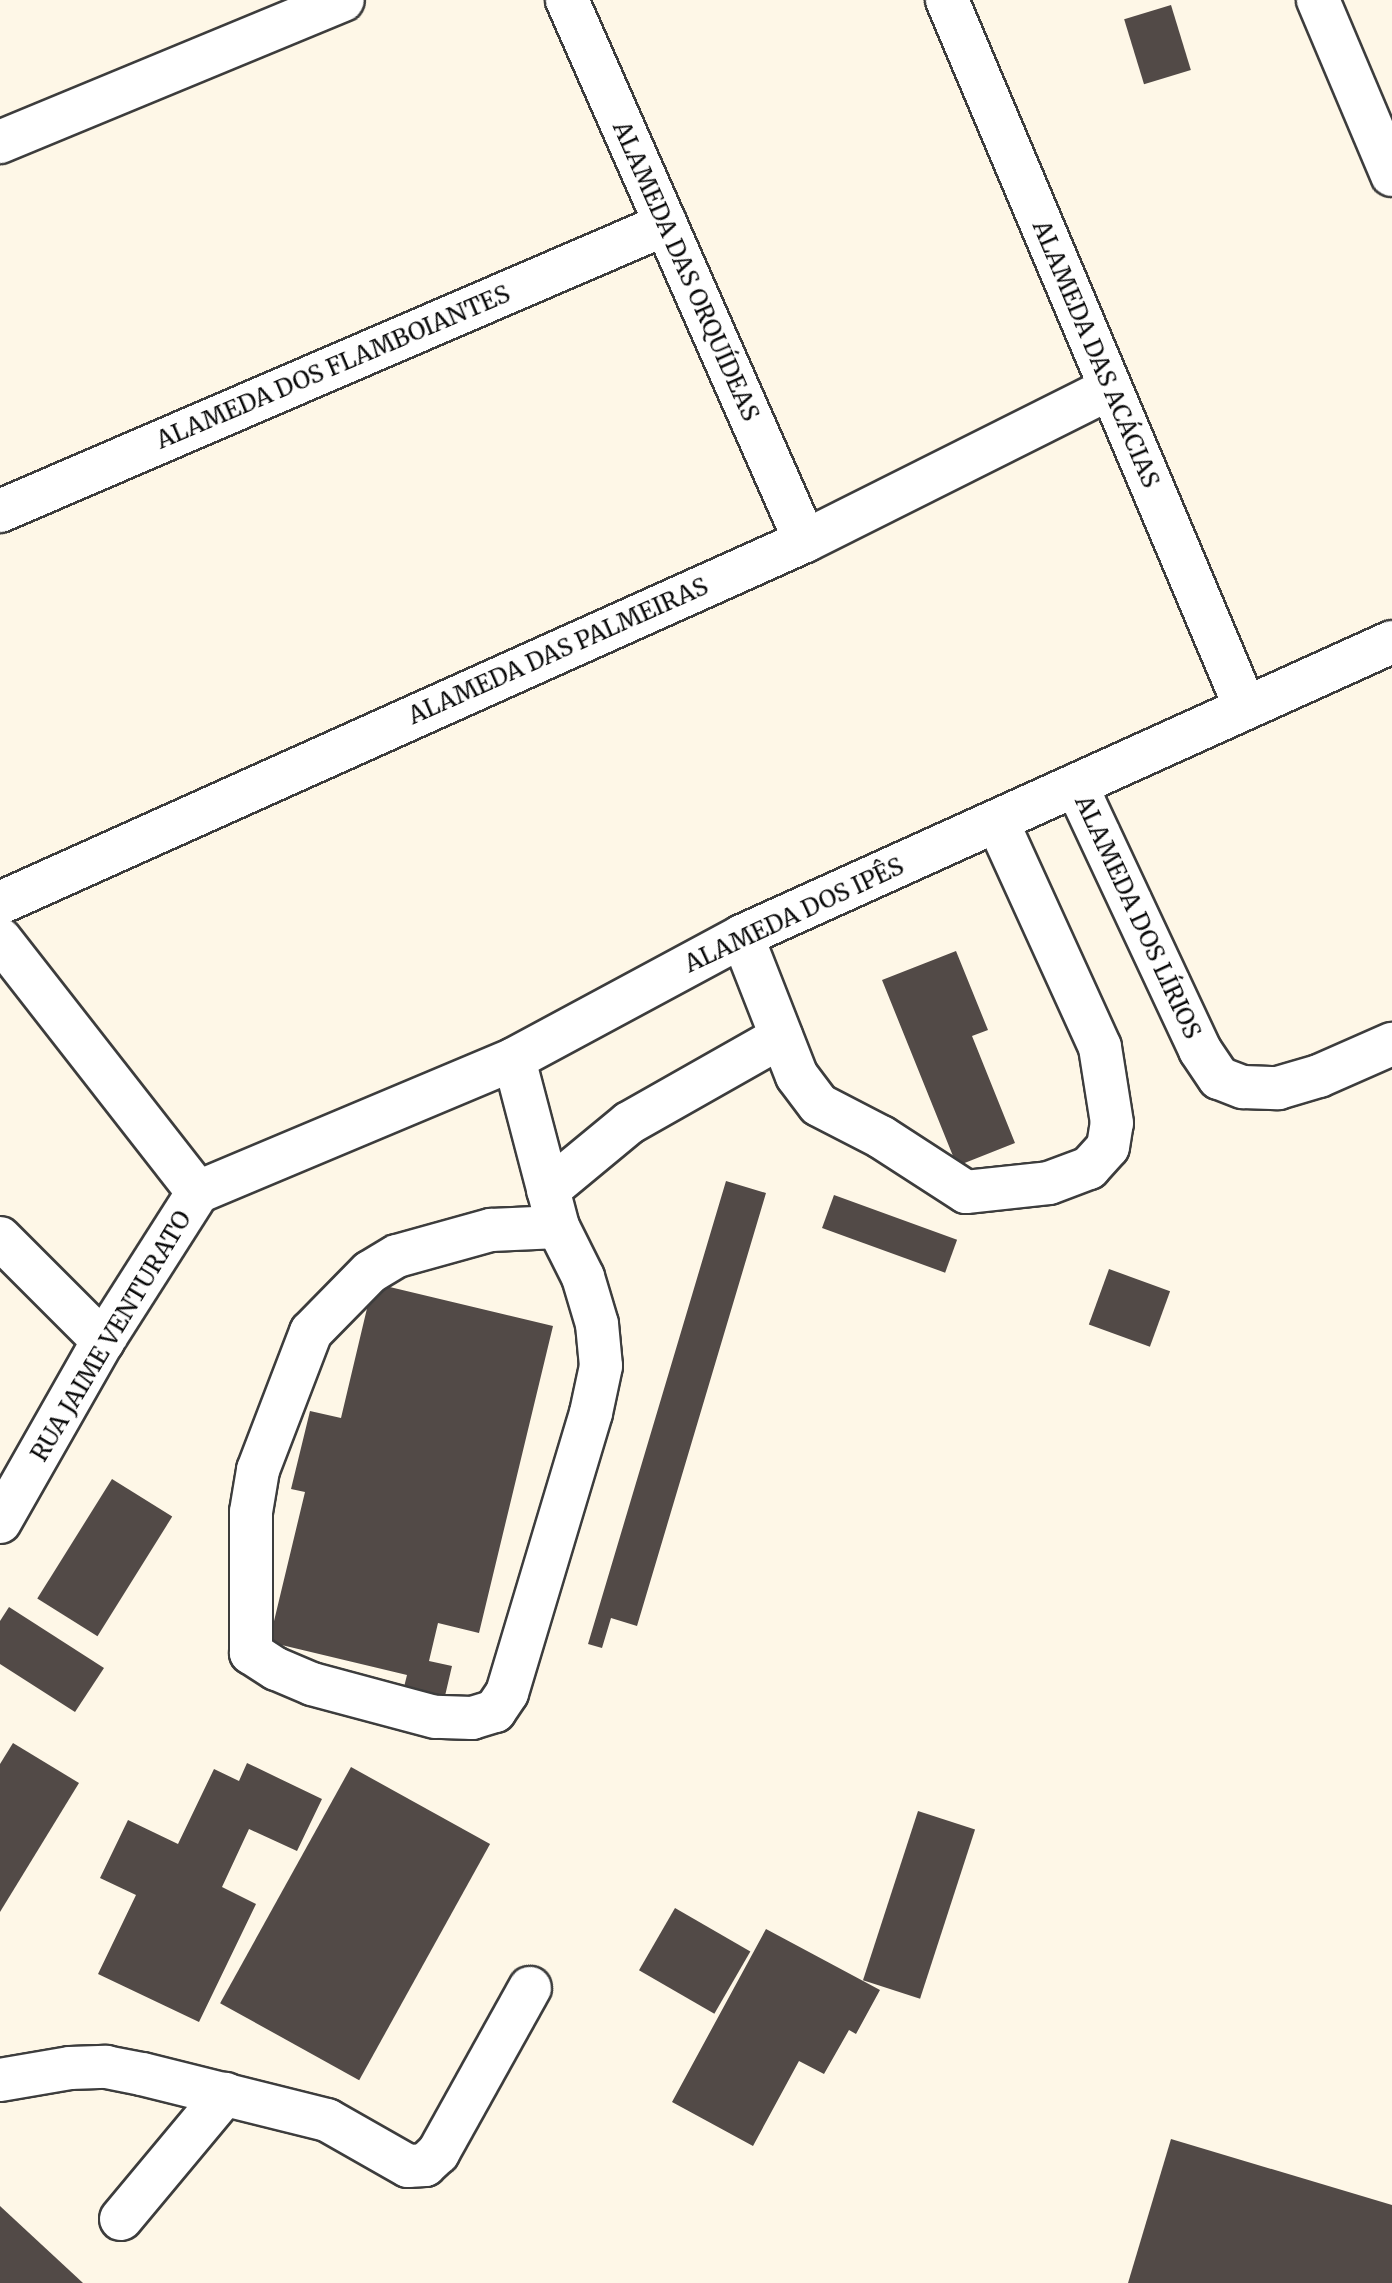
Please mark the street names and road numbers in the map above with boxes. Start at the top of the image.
street label: ALAMEDA DAS ORQUÍDEAS [607,117,765,425]
street label: ALAMEDA DAS ACÁCIAS [1027,216,1165,492]
street label: ALAMEDA DOS FLAMBOIANTES [152,279,514,455]
street label: ALAMEDA DAS PALMEIRAS [404,572,712,730]
street label: ALAMEDA DOS LÍRIOS [1069,791,1207,1043]
street label: ALAMEDA DOS IPÊS [680,852,908,978]
street label: RUA JAIME VENTURATO [25,1206,197,1466]

